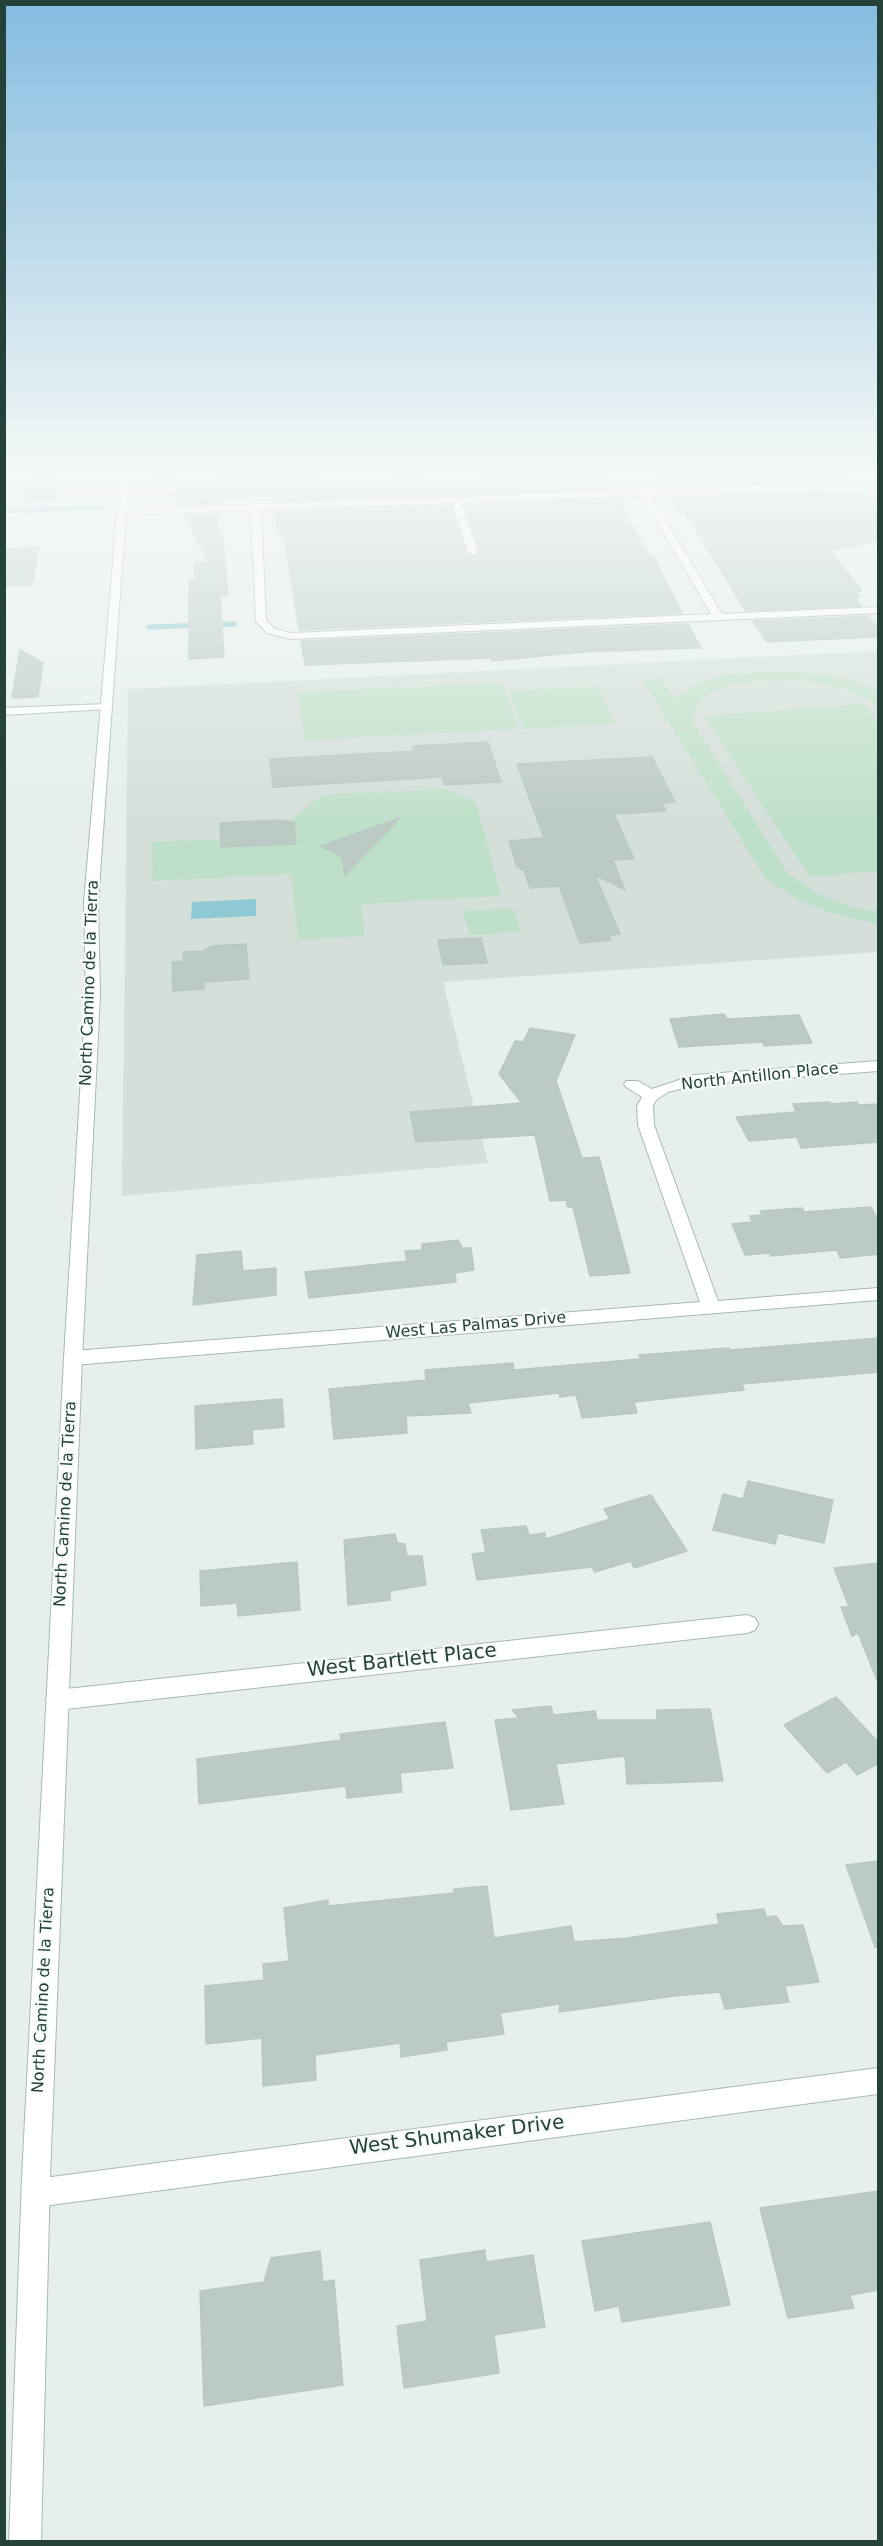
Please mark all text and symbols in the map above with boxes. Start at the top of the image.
street label: North Camino de la Tierra [77,879,103,1087]
street label: North Antillon Place [680,1059,840,1095]
street label: West Las Palmas Drive [385,1309,567,1343]
street label: North Camino de la Tierra [51,1400,81,1608]
street label: West Bartlett Place [306,1639,498,1683]
street label: North Camino de la Tierra [29,1886,59,2094]
street label: West Shumaker Drive [348,2111,566,2161]

